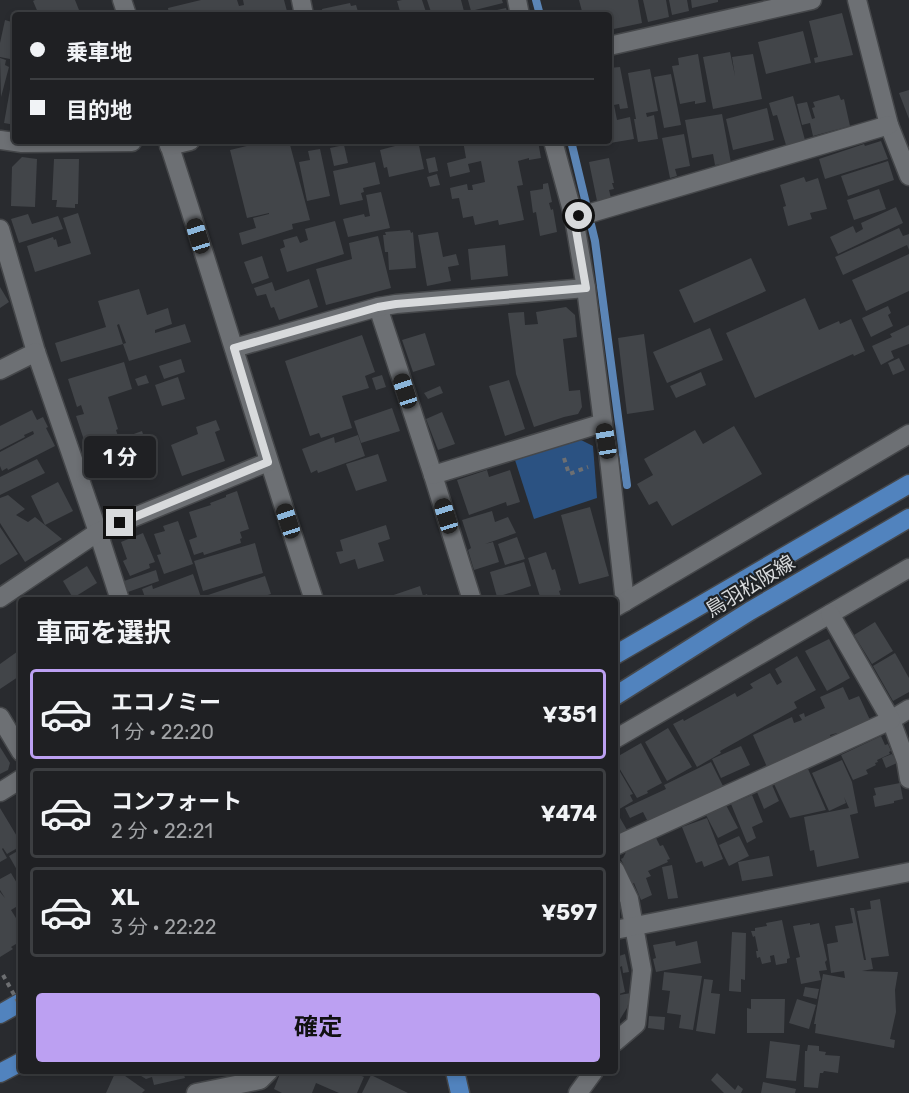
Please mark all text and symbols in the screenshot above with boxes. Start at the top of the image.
text: 乗車地 [66,39,132,66]
text: 目的地 [66,97,132,124]
route start [565,202,592,229]
car [184,216,212,256]
car [391,371,419,411]
car [594,422,618,460]
callout: 1 分 [84,436,156,478]
text: 1 分 [103,445,137,469]
car [432,496,460,536]
car [274,501,302,541]
route end [106,509,133,536]
street label: 鳥羽松阪線 [701,550,799,622]
text: 車両を選択 [36,617,171,649]
icon: car [39,687,93,741]
text: エコノミー [111,689,221,716]
text: ¥351 [542,701,597,728]
text: 1 分 · 22:20 [111,720,214,744]
icon: car [39,786,93,840]
text: コンフォート [111,788,242,815]
text: ¥474 [540,800,597,827]
text: 2 分 · 22:21 [111,819,213,843]
text: XL [111,884,139,911]
icon: car [39,885,93,939]
text: ¥597 [541,899,597,926]
text: 3 分 · 22:22 [111,915,216,939]
button: 確定 [36,993,600,1062]

